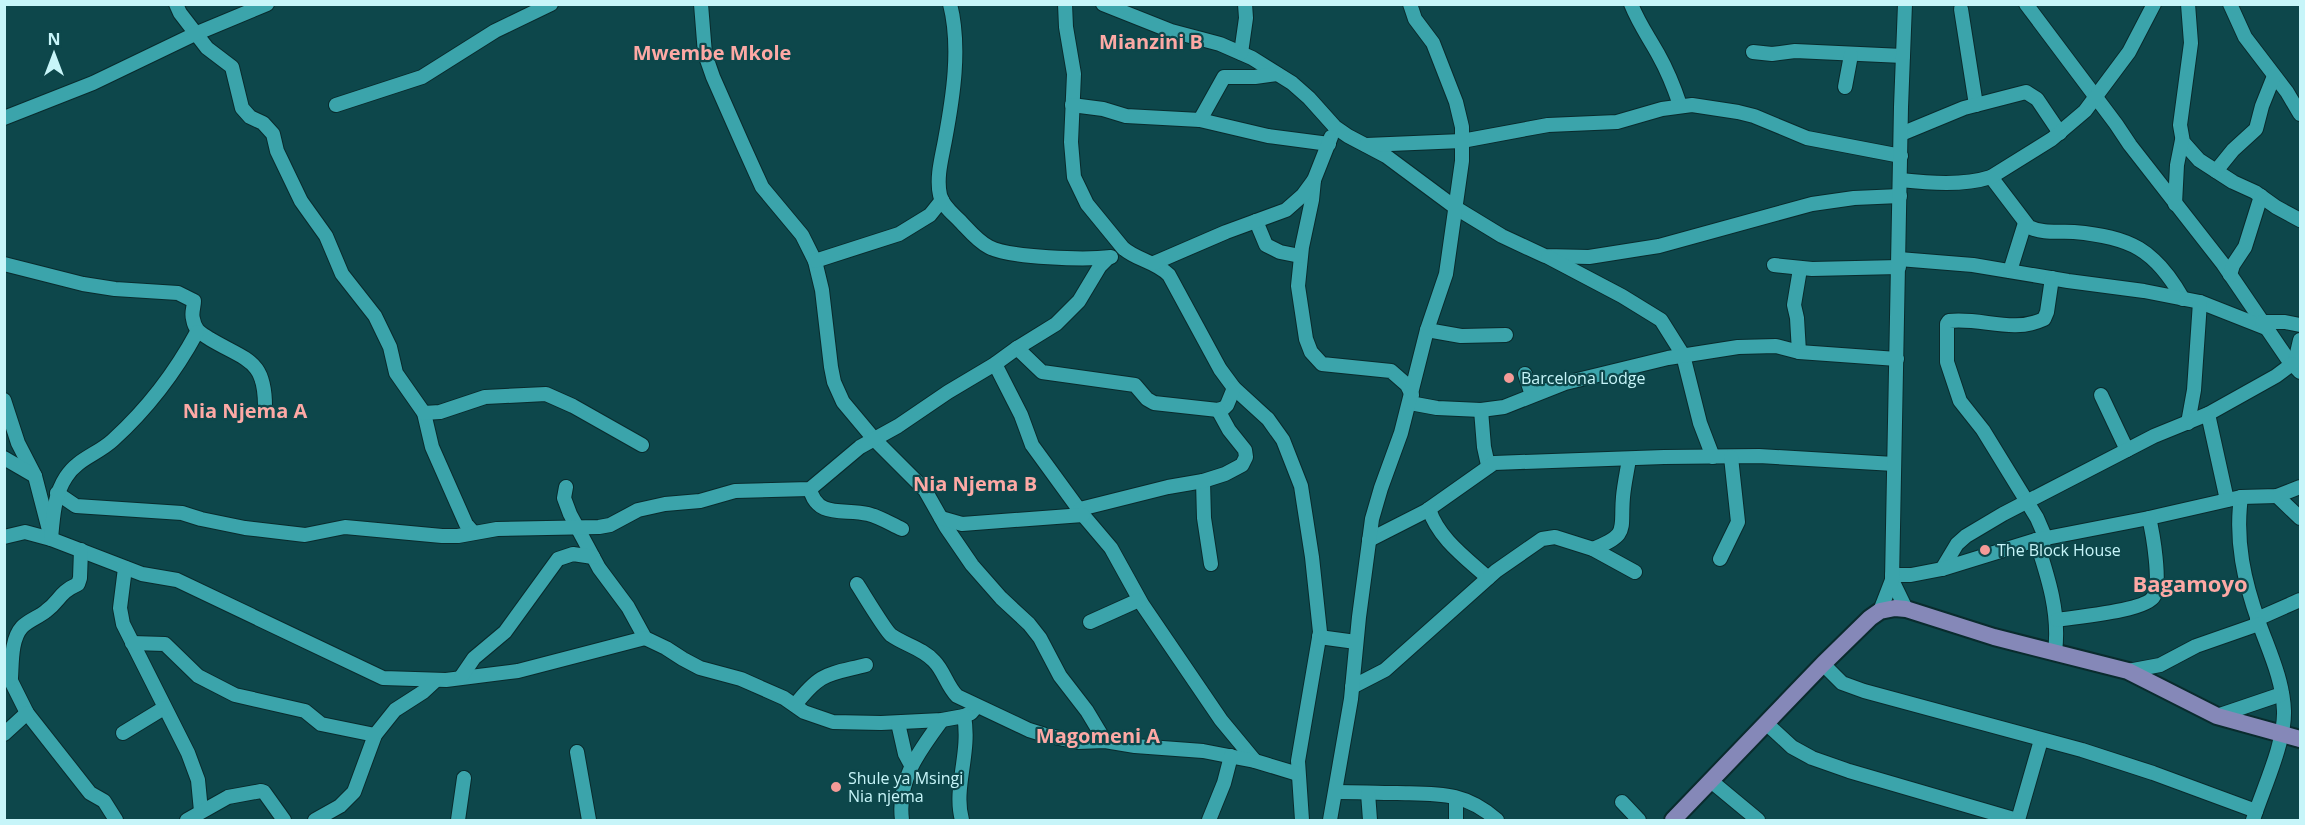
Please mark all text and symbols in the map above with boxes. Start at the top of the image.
north arrow [24,24,84,84]
text: N [47,28,61,50]
district label: Mianzini B [1099,28,1203,55]
district label: Mwembe Mkole [633,39,791,66]
place label: Barcelona Lodge [1521,367,1645,389]
marker: Barcelona Lodge [1502,371,1516,385]
district label: Nia Njema A [183,397,307,424]
district label: Nia Njema B [913,470,1037,497]
place label: The Block House [1997,539,2121,561]
marker: The Block House [1978,543,1992,557]
district label: Bagamoyo [2132,568,2248,598]
district label: Magomeni A [1036,722,1160,749]
place label: Shule ya Msingi Nia njema [848,767,963,807]
marker: Shule ya Msingi Nia njema [829,780,843,794]

